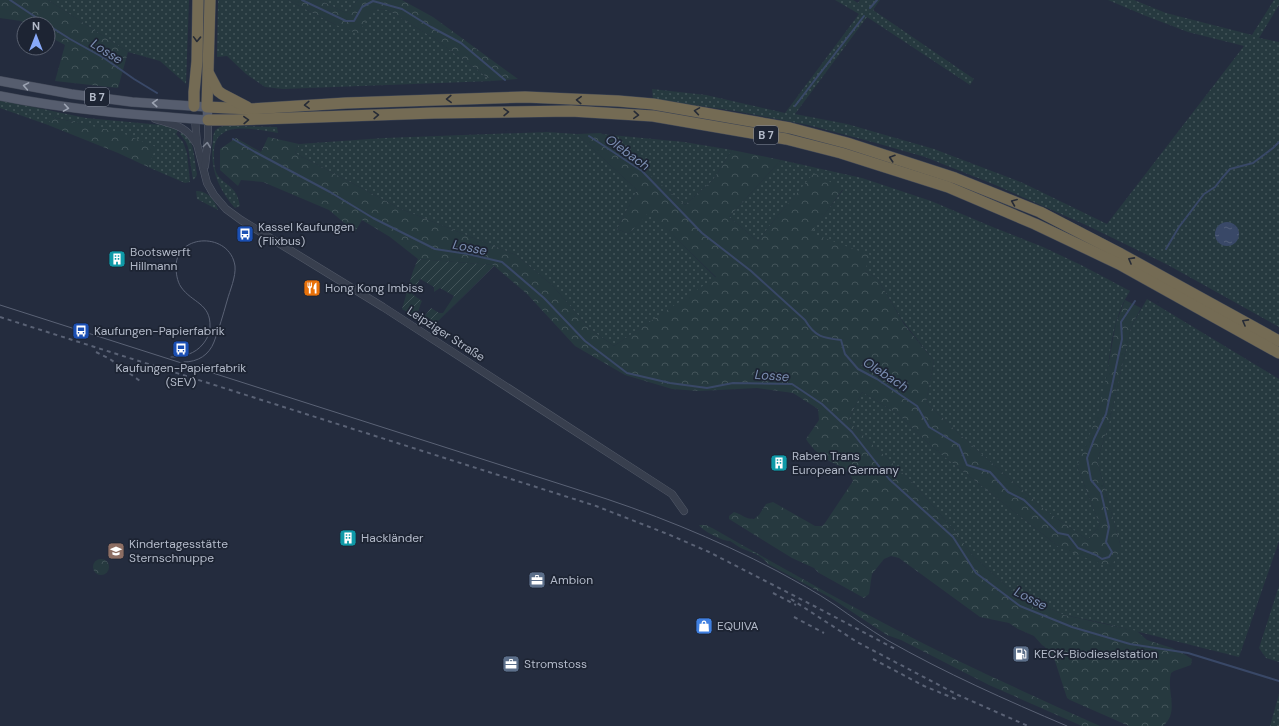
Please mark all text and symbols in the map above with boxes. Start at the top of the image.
north arrow [16,16,56,56]
text: N [32,19,40,33]
water label: Losse [88,35,126,68]
one-way arrow [193,36,201,42]
one-way arrow [23,82,29,91]
road number: B 7 [85,88,109,106]
one-way arrow [446,95,452,103]
one-way arrow [576,95,582,104]
one-way arrow [152,99,158,108]
one-way arrow [304,101,310,110]
one-way arrow [63,103,69,112]
one-way arrow [503,108,509,116]
one-way arrow [693,108,700,116]
one-way arrow [373,111,379,120]
one-way arrow [633,111,639,120]
one-way arrow [243,115,249,124]
road number: B 7 [754,126,778,144]
water label: Olebach [602,131,653,174]
one-way arrow [202,142,211,148]
one-way arrow [889,154,896,163]
one-way arrow [1011,199,1019,207]
place label: Kassel Kaufungen (Flixbus) [258,219,354,249]
bus stop icon: Kassel Kaufungen (Flixbus) [235,224,255,244]
water label: Losse [451,236,489,259]
place label: Bootswerft Hillmann [130,244,191,274]
building icon: Bootswerft Hillmann [107,249,127,269]
one-way arrow [1128,257,1135,264]
restaurant icon: Hong Kong Imbiss [302,278,322,298]
place label: Hong Kong Imbiss [325,280,424,296]
street label: Leipziger Straße [404,303,488,365]
one-way arrow [1242,319,1249,327]
bus stop icon: Kaufungen-Papierfabrik [71,321,91,341]
place label: Kaufungen-Papierfabrik [94,323,225,339]
bus stop icon: Kaufungen-Papierfabrik (SEV) [171,339,191,359]
water label: Olebach [860,353,912,395]
place label: Kaufungen-Papierfabrik (SEV) [116,360,246,390]
water label: Losse [754,366,790,385]
place label: Raben Trans European Germany [792,448,899,478]
building icon: Raben Trans European Germany [769,453,789,473]
building icon: Hackländer [338,528,358,548]
place label: Hackländer [361,530,424,546]
place label: Kindertagesstätte Sternschnuppe [129,536,228,566]
school or university icon: Kindertagesstätte Sternschnuppe [106,541,126,561]
office icon: Ambion [527,570,547,590]
place label: Ambion [550,572,593,588]
water label: Losse [1011,583,1050,614]
shop icon: EQUIVA [694,616,714,636]
place label: EQUIVA [717,618,759,634]
fuel station icon: KECK-Biodieselstation [1011,644,1031,664]
place label: KECK-Biodieselstation [1034,646,1158,662]
office icon: Stromstoss [501,654,521,674]
place label: Stromstoss [524,656,587,672]

